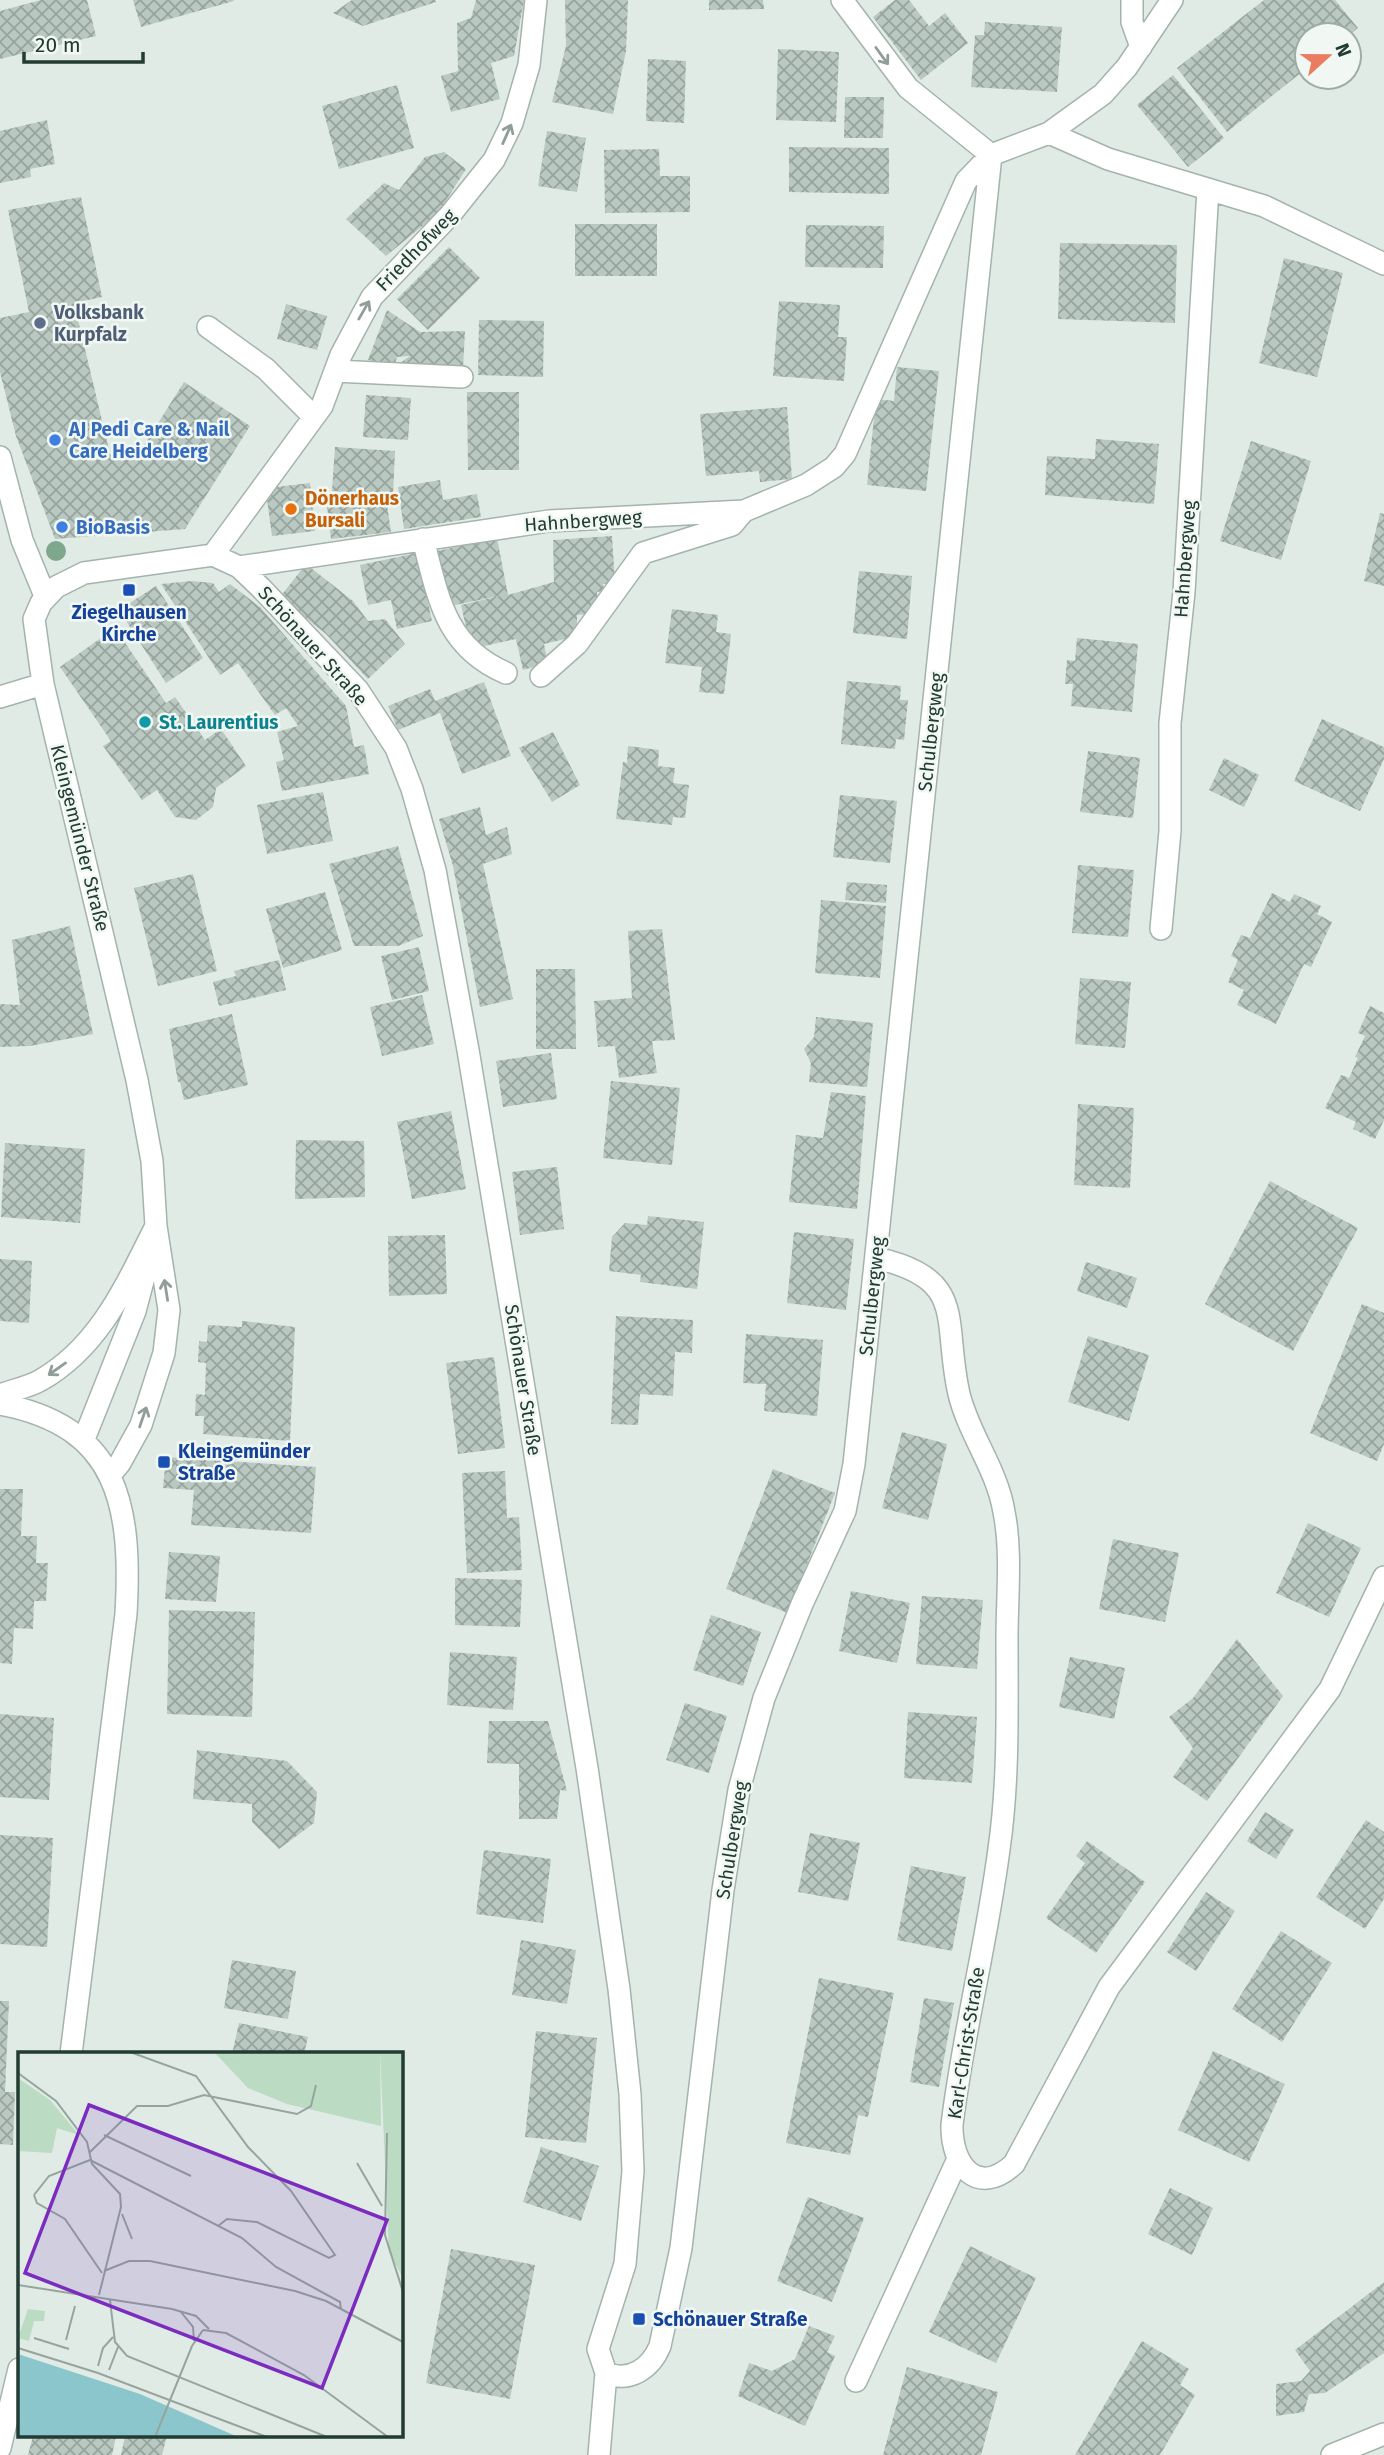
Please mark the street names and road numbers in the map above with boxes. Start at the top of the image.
street label: Friedhofweg [371,204,461,296]
street label: Hahnbergweg [1169,499,1201,619]
street label: Hahnbergweg [523,505,643,537]
street label: Schönauer Straße [253,582,373,710]
street label: Schulbergweg [913,671,949,793]
street label: Kleingemünder Straße [46,742,114,934]
street label: Schulbergweg [854,1235,890,1357]
street label: Schönauer Straße [500,1303,546,1457]
street label: Schulbergweg [711,1779,753,1901]
street label: Karl-Christ-Straße [943,1965,989,2121]

